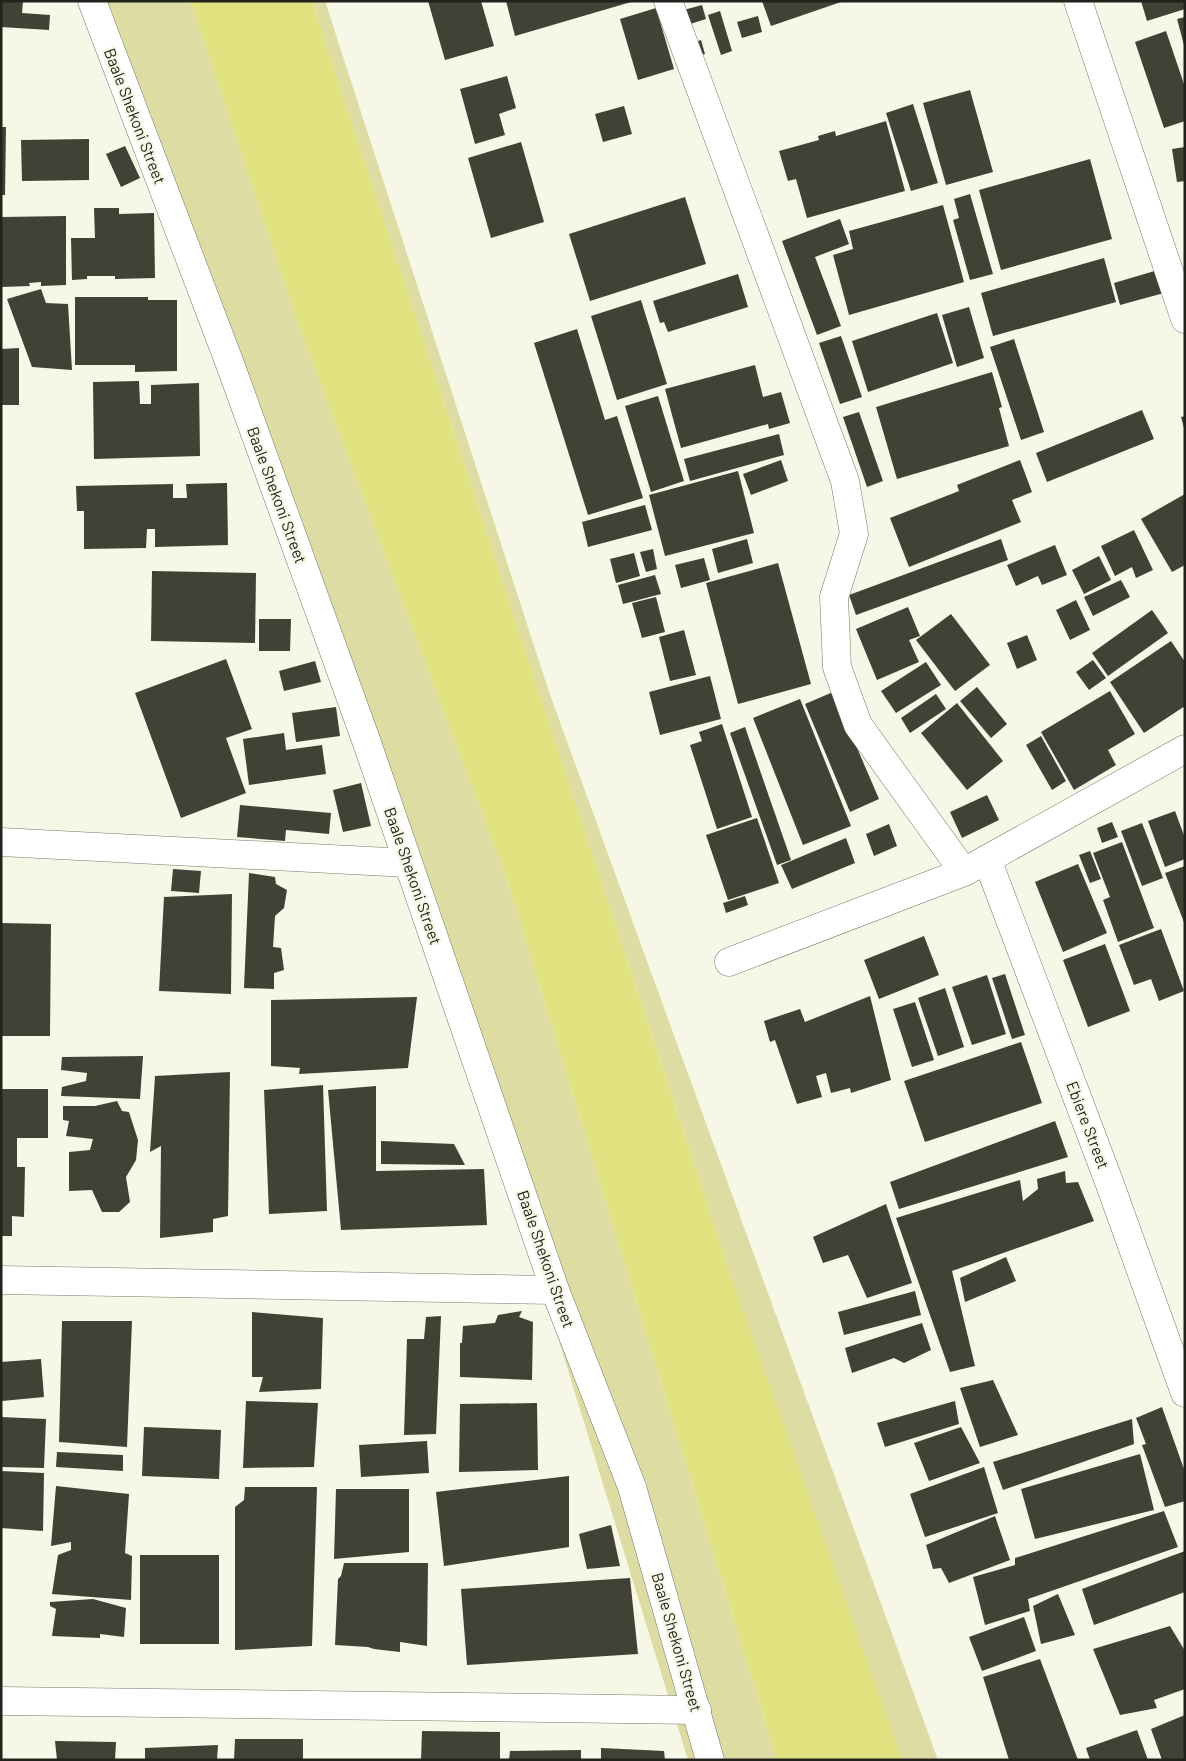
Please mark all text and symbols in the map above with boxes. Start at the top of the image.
street label: Baale Shekoni Street [101,45,170,186]
street label: Baale Shekoni Street [244,424,311,566]
street label: Baale Shekoni Street [381,805,446,947]
street label: Ebiere Street [1063,1078,1114,1171]
street label: Baale Shekoni Street [514,1188,579,1330]
street label: Baale Shekoni Street [648,1570,706,1714]

